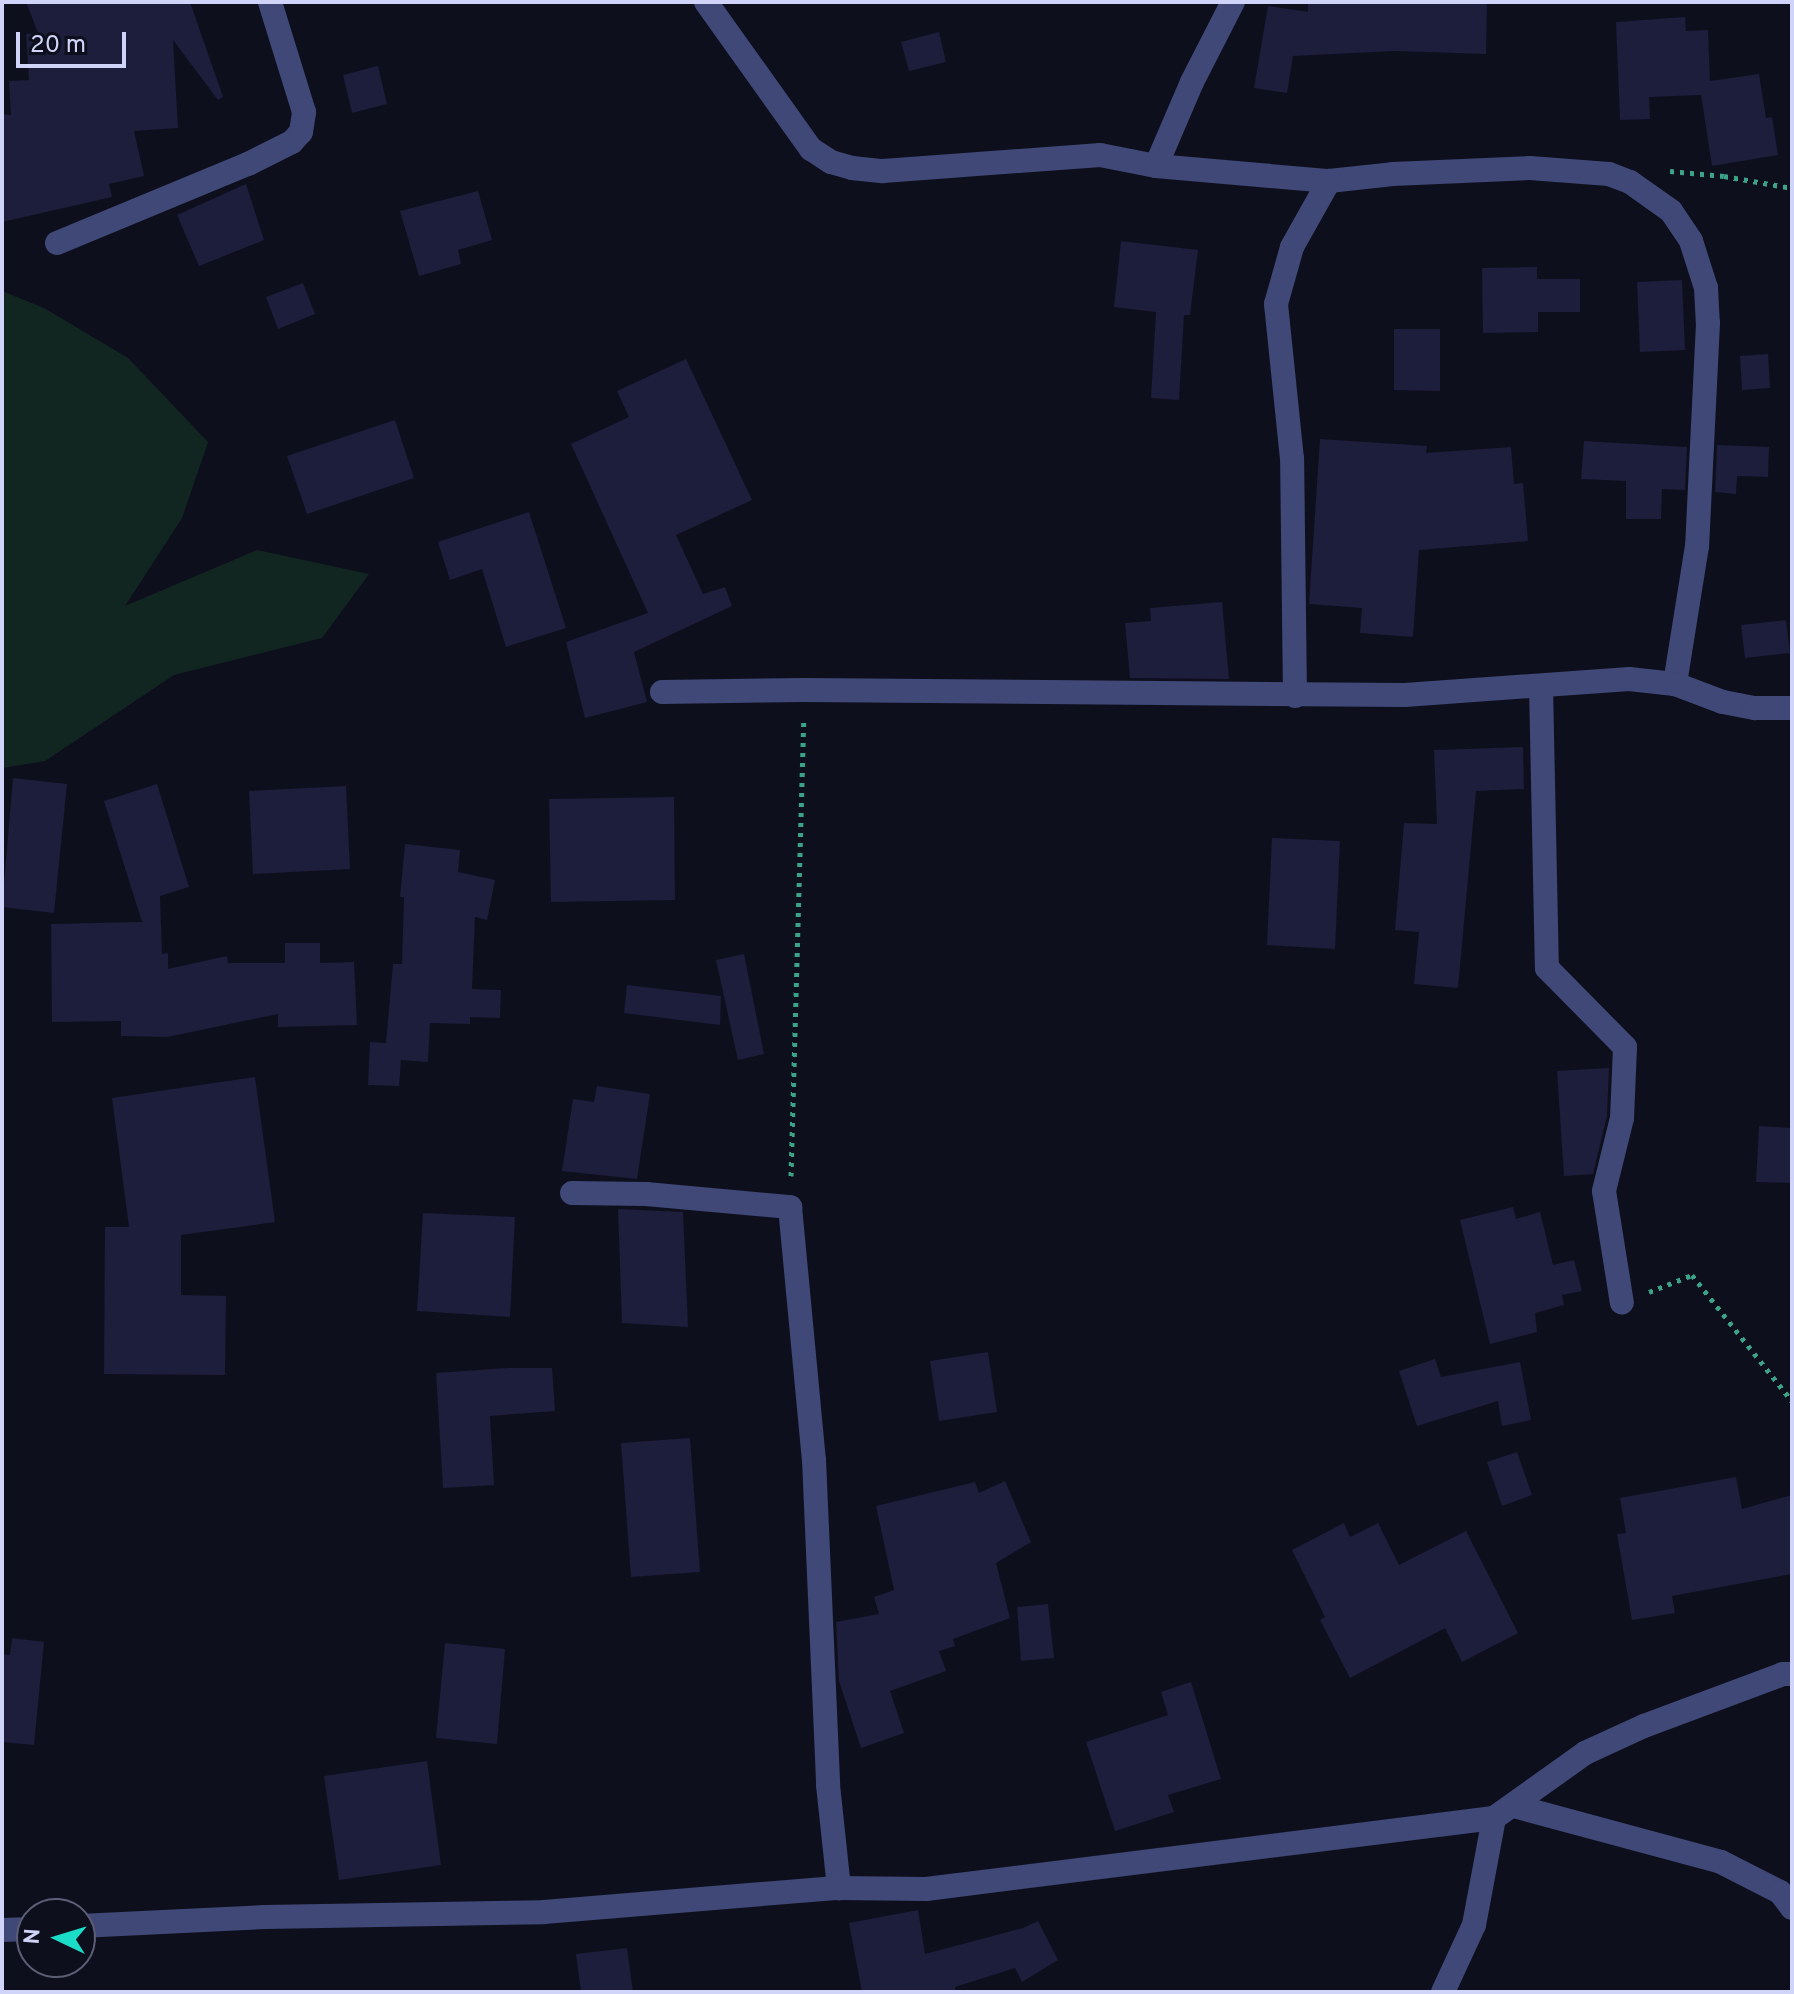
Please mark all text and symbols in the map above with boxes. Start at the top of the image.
scale bar [20,16,130,66]
text: 20 m [30,31,86,61]
north arrow [16,1898,96,1978]
text: N [20,1928,48,1945]

